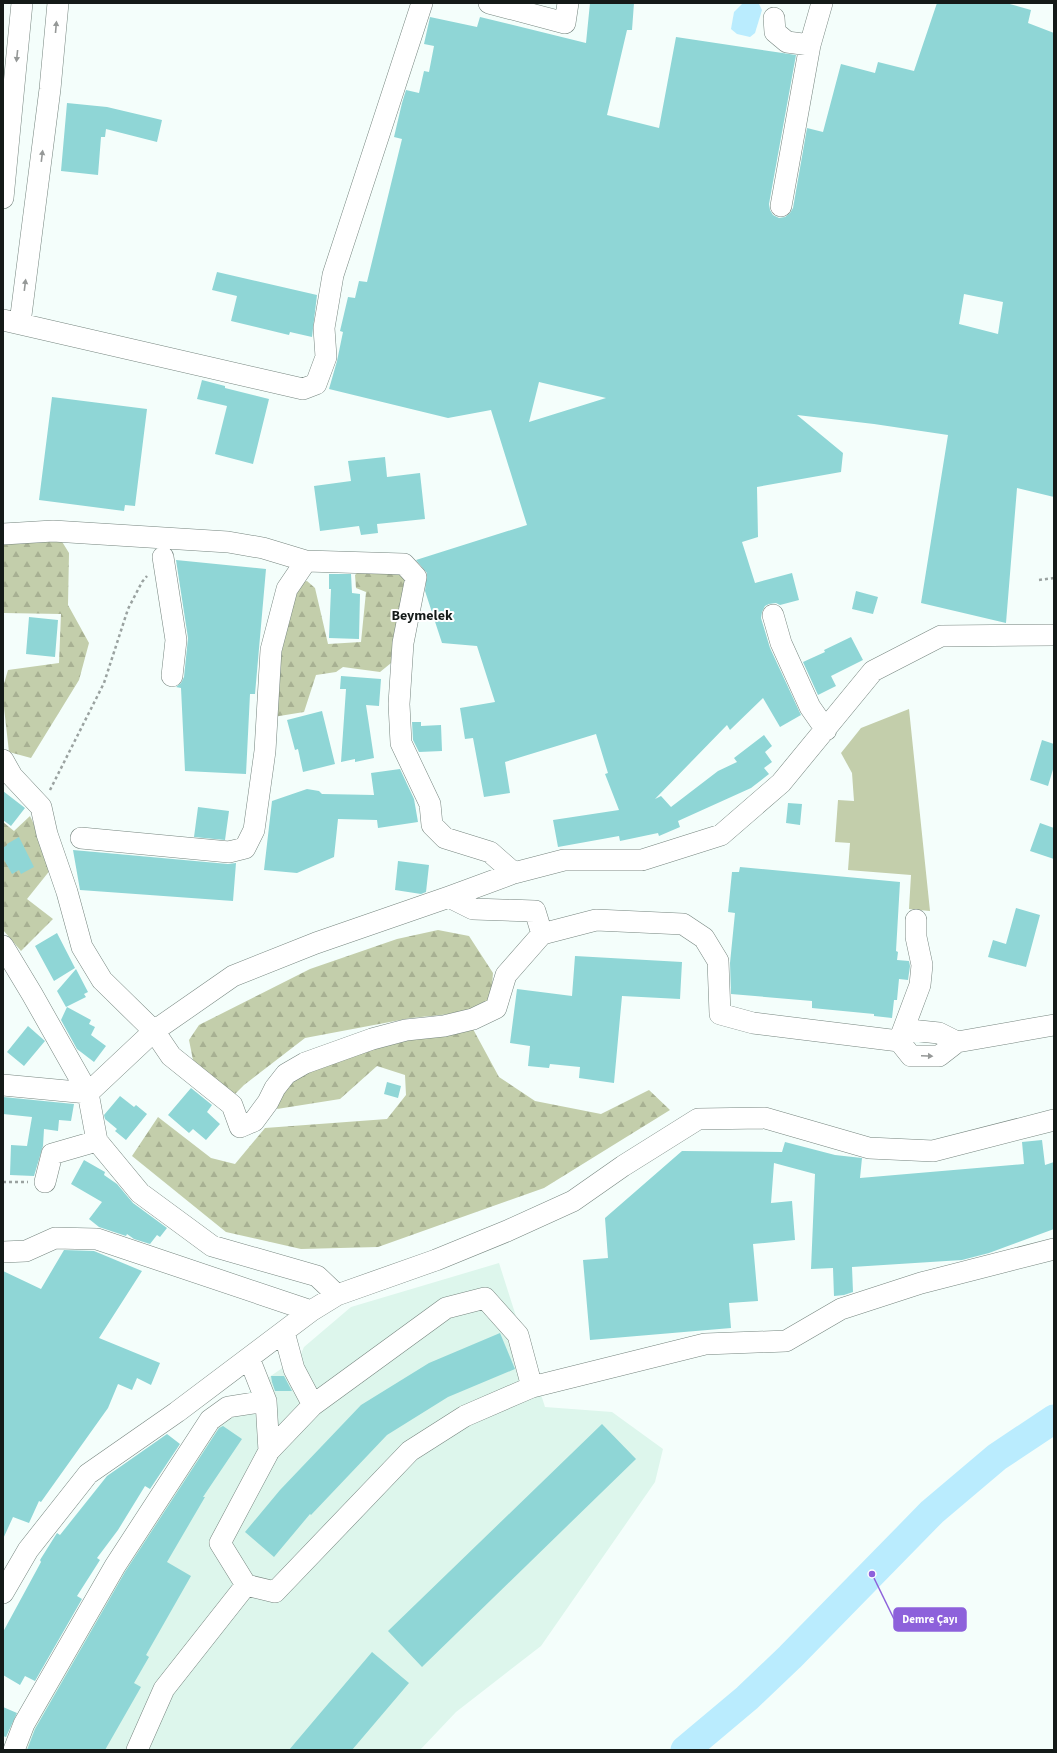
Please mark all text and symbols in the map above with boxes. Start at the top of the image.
one-way arrow [53,21,59,33]
one-way arrow [14,50,21,62]
one-way arrow [39,150,45,162]
one-way arrow [22,279,28,291]
district label: Beymelek [391,606,453,626]
one-way arrow [921,1053,934,1059]
callout: Demre Çayı [894,1608,966,1631]
text: Demre Çayı [902,1612,958,1627]

